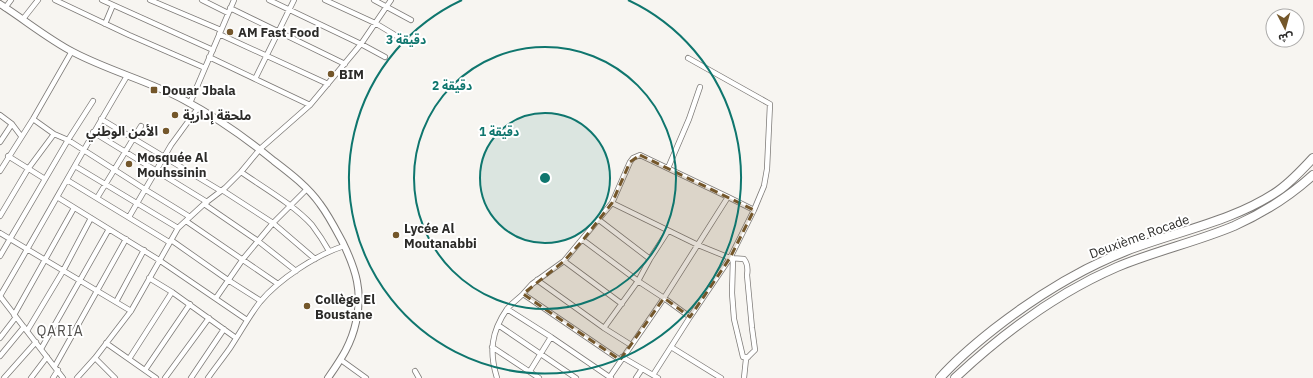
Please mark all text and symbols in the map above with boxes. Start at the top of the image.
north arrow [1265,8,1305,48]
place label: AM Fast Food [238,24,319,41]
marker: AM Fast Food [225,27,235,37]
text: ش [1278,30,1294,46]
text: 3 دقيقة [386,32,426,47]
place label: BIM [339,66,364,83]
marker: BIM [326,69,336,79]
text: 2 دقيقة [432,78,472,93]
place label: Douar Jbala [162,82,236,99]
marker: Douar Jbala [149,85,159,95]
place label: ملحقة إدارية [183,107,251,125]
marker: ملحقة إدارية [170,110,180,120]
place label: الأمن الوطني [86,123,158,142]
text: 1 دقيقة [479,124,519,139]
marker: الأمن الوطني [161,126,171,136]
place label: Mosquée Al Mouhssinin [137,149,208,181]
marker: Mosquée Al Mouhssinin [124,159,134,169]
centre of rings [538,171,552,185]
street label: Deuxième Rocade [1087,210,1192,262]
place label: Lycée Al Moutanabbi [404,220,477,252]
marker: Lycée Al Moutanabbi [391,230,401,240]
place label: Collège El Boustane [315,291,375,323]
marker: Collège El Boustane [302,301,312,311]
district label: QARIA [36,322,84,340]

